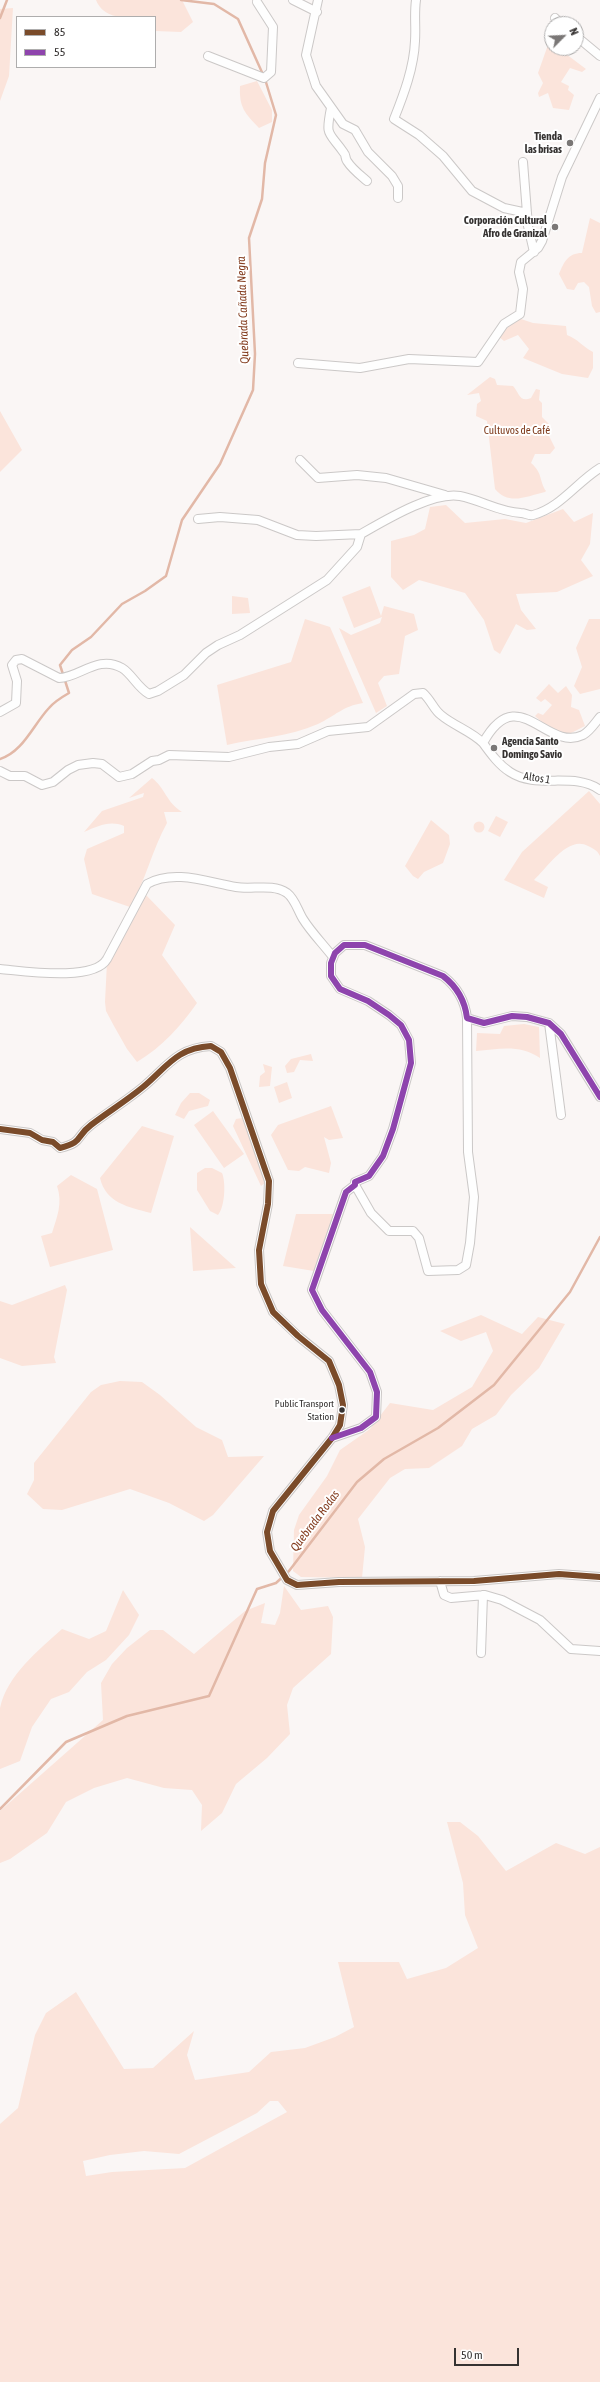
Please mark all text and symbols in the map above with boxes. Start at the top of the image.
legend [16,16,156,68]
north arrow [544,16,584,56]
text: 85 [54,25,65,39]
text: N [567,26,581,37]
text: 55 [54,45,65,59]
place label: Tienda las brisas [525,130,562,156]
marker: Tienda las brisas [565,138,575,148]
place label: Corporación Cultural Afro de Granizal [464,214,547,240]
marker: Corporación Cultural Afro de Granizal [550,222,560,232]
water label: Quebrada Cañada Negra [234,256,252,364]
park label: Cultuvos de Café [484,424,550,438]
place label: Agencia Santo Domingo Savio [502,735,562,761]
marker: Agencia Santo Domingo Savio [489,743,499,753]
street label: Altos 1 [523,769,551,787]
place label: Public Transport Station [275,1398,334,1422]
marker: Public Transport Station [337,1405,347,1415]
water label: Quebrada Rodas [287,1488,343,1554]
scale bar [456,2340,521,2366]
text: 50 m [461,2348,483,2362]

